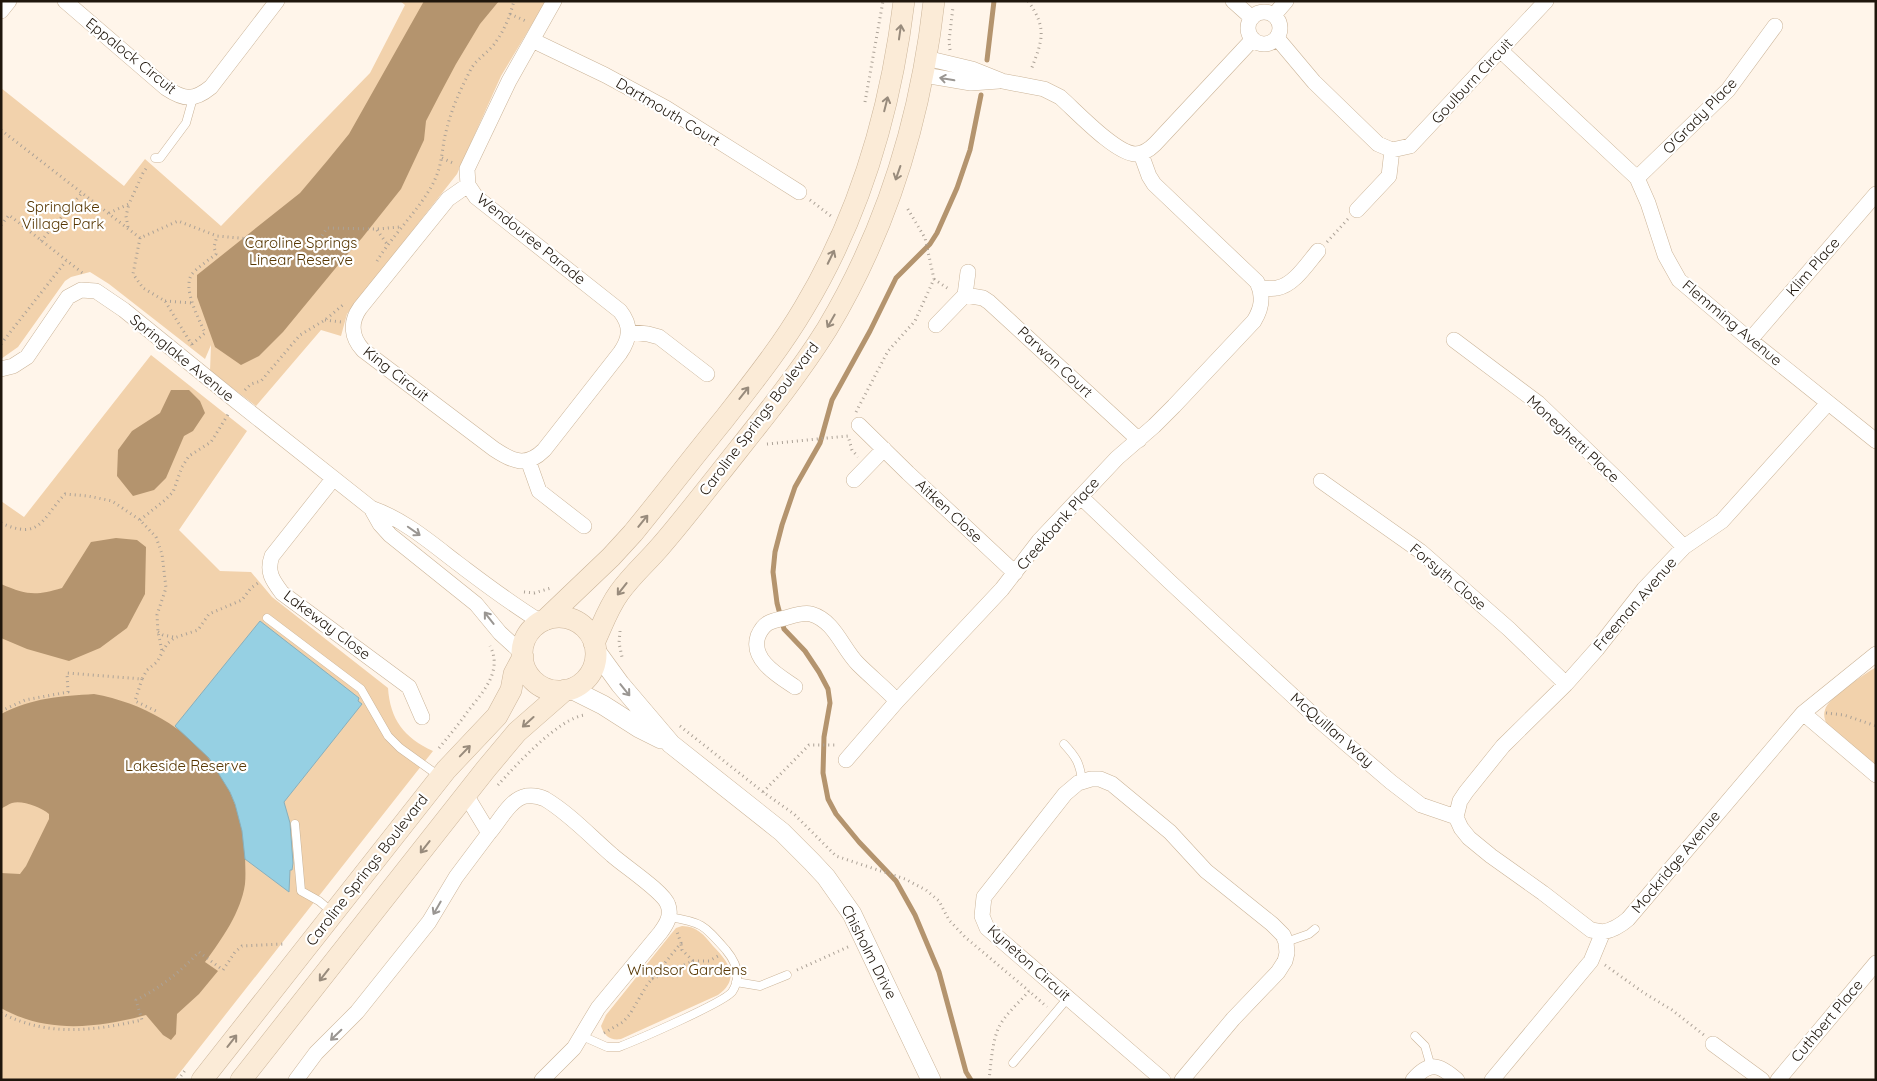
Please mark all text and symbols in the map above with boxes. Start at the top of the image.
street label: Eppalock Circuit [82,13,180,98]
one-way arrow [895,25,905,41]
street label: Goulburn Circuit [1427,34,1516,128]
street label: Dartmouth Court [613,73,724,150]
street label: O'Grady Place [1658,73,1741,158]
one-way arrow [940,74,956,84]
one-way arrow [882,97,891,113]
one-way arrow [893,165,902,180]
street label: Wendouree Parade [473,189,590,288]
park label: Springlake Village Park [22,197,104,233]
park label: Caroline Springs Linear Reserve [245,233,357,269]
street label: Klim Place [1782,233,1844,300]
one-way arrow [826,249,836,264]
street label: Flemming Avenue [1679,275,1786,370]
street label: Springlake Avenue [126,310,238,405]
one-way arrow [826,313,836,328]
street label: Parwan Court [1014,322,1097,401]
street label: Caroline Springs Boulevard [695,338,823,499]
street label: King Circuit [360,342,433,405]
one-way arrow [738,387,749,400]
street label: Moneghetti Place [1523,391,1624,487]
street label: Creekbank Place [1012,473,1103,574]
street label: Aitken Close [912,475,987,546]
one-way arrow [637,514,648,527]
one-way arrow [407,526,421,536]
street label: Forsyth Close [1406,539,1490,614]
street label: Freeman Avenue [1589,553,1680,654]
one-way arrow [617,582,628,595]
street label: Lakeway Close [280,586,375,663]
one-way arrow [484,611,494,625]
one-way arrow [619,683,630,696]
street label: McQuillan Way [1287,688,1378,771]
one-way arrow [522,716,535,728]
one-way arrow [459,744,471,757]
park label: Lakeside Reserve [125,756,247,775]
street label: Caroline Springs Boulevard [301,790,432,949]
street label: Mockridge Avenue [1627,806,1724,917]
one-way arrow [420,840,430,854]
one-way arrow [431,900,441,915]
street label: Chisholm Drive [837,901,901,1002]
street label: Kyneton Circuit [984,920,1075,1005]
park label: Windsor Gardens [627,960,747,979]
one-way arrow [319,968,330,981]
street label: Cuthbert Place [1786,975,1867,1066]
one-way arrow [329,1029,342,1041]
one-way arrow [227,1035,238,1048]

